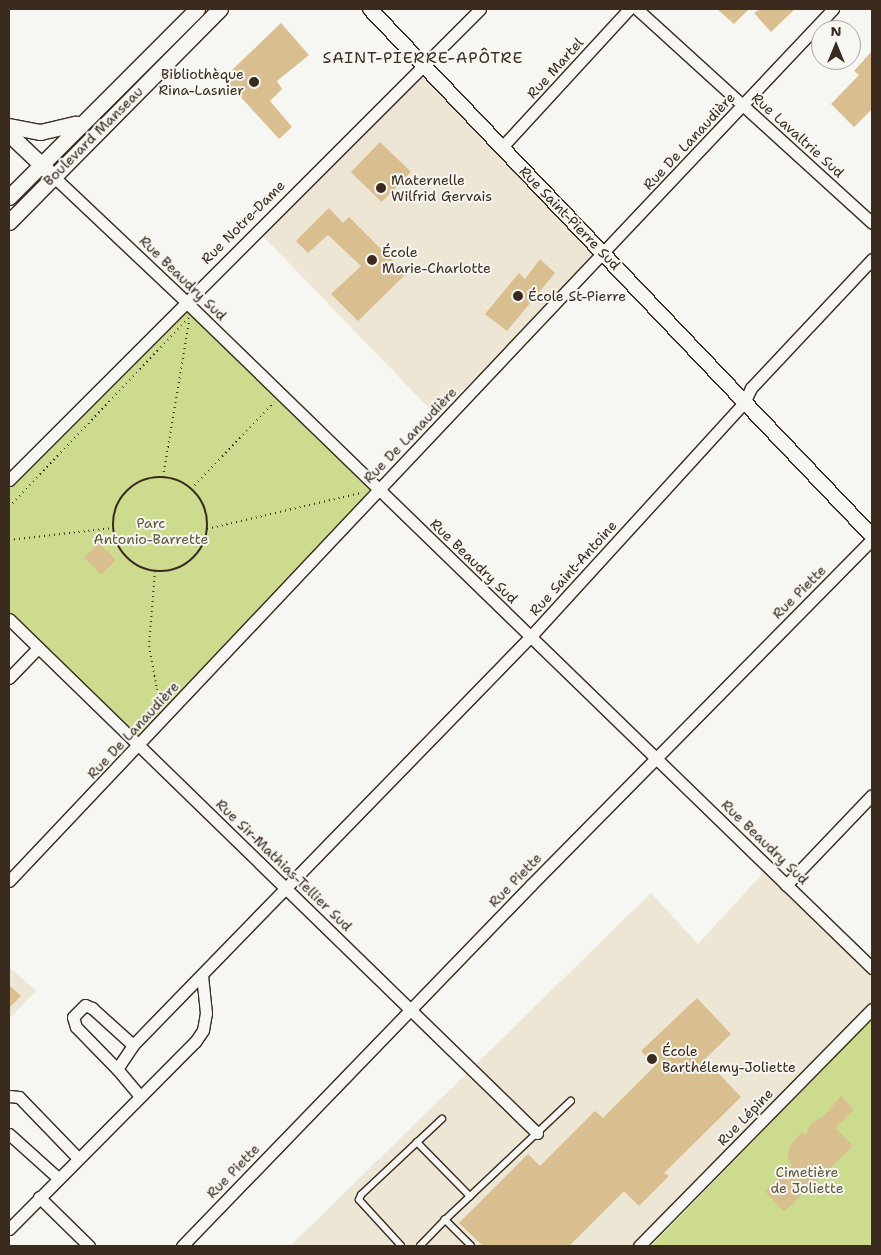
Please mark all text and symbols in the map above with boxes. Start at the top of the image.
north arrow [811,20,861,70]
text: N [830,22,842,40]
street label: Rue Martel [523,34,587,102]
district label: SAINT-PIERRE-APÔTRE [320,48,526,68]
place label: Bibliothèque Rina-Lasnier [159,66,244,98]
marker: Bibliothèque Rina-Lasnier [248,76,260,88]
street label: Boulevard Manseau [40,83,146,189]
street label: Rue De Lanaudière [640,89,738,193]
street label: Rue Lavaltrie Sud [748,89,848,181]
street label: Rue Saint-Pierre Sud [516,163,624,273]
place label: Maternelle Wilfrid Gervais [391,172,492,204]
street label: Rue Notre-Dame [198,177,288,267]
marker: Maternelle Wilfrid Gervais [375,182,387,194]
street label: Rue Beaudry Sud [136,232,230,324]
place label: École Marie-Charlotte [382,244,491,276]
marker: École Marie-Charlotte [366,254,378,266]
place label: École St-Pierre [528,288,626,304]
marker: École St-Pierre [512,290,524,302]
street label: Rue De Lanaudière [360,383,460,487]
park label: Parc Antonio-Barrette [94,515,208,548]
street label: Rue Beaudry Sud [427,515,521,607]
street label: Rue Saint-Antoine [526,517,620,619]
street label: Rue Piette [769,562,829,622]
street label: Rue De Lanaudière [84,678,182,782]
street label: Rue Sir-Mathias-Tellier Sud [212,796,356,934]
street label: Rue Beaudry Sud [718,796,812,888]
street label: Rue Piette [485,849,545,911]
place label: École Barthélemy-Joliette [662,1043,796,1076]
marker: École Barthélemy-Joliette [646,1053,658,1065]
street label: Rue Lépine [714,1085,776,1149]
street label: Rue Piette [203,1140,263,1202]
park label: Cimetière de Joliette [770,1164,844,1196]

